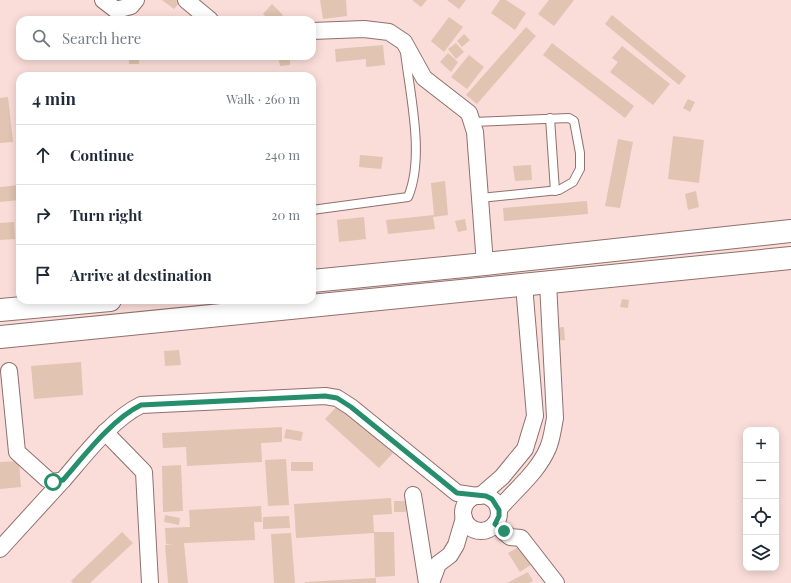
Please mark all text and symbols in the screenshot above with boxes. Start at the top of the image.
search box [16,16,316,60]
icon: search [30,27,52,49]
text: Search here [62,28,141,48]
text: 4 min [32,87,76,109]
text: Walk · 260 m [226,90,300,107]
icon: ahead [32,144,54,166]
text: Continue [70,145,134,165]
text: 240 m [265,146,300,163]
icon: right [32,204,54,226]
text: Turn right [70,205,143,225]
text: 20 m [271,206,300,223]
icon: arrive [32,264,54,286]
text: Arrive at destination [70,265,212,285]
map controls [743,427,779,571]
button: + [743,427,779,463]
button: − [743,463,779,499]
route start [44,473,62,491]
button: locate [743,499,779,535]
route end [495,522,513,540]
button: layers [743,535,779,571]

